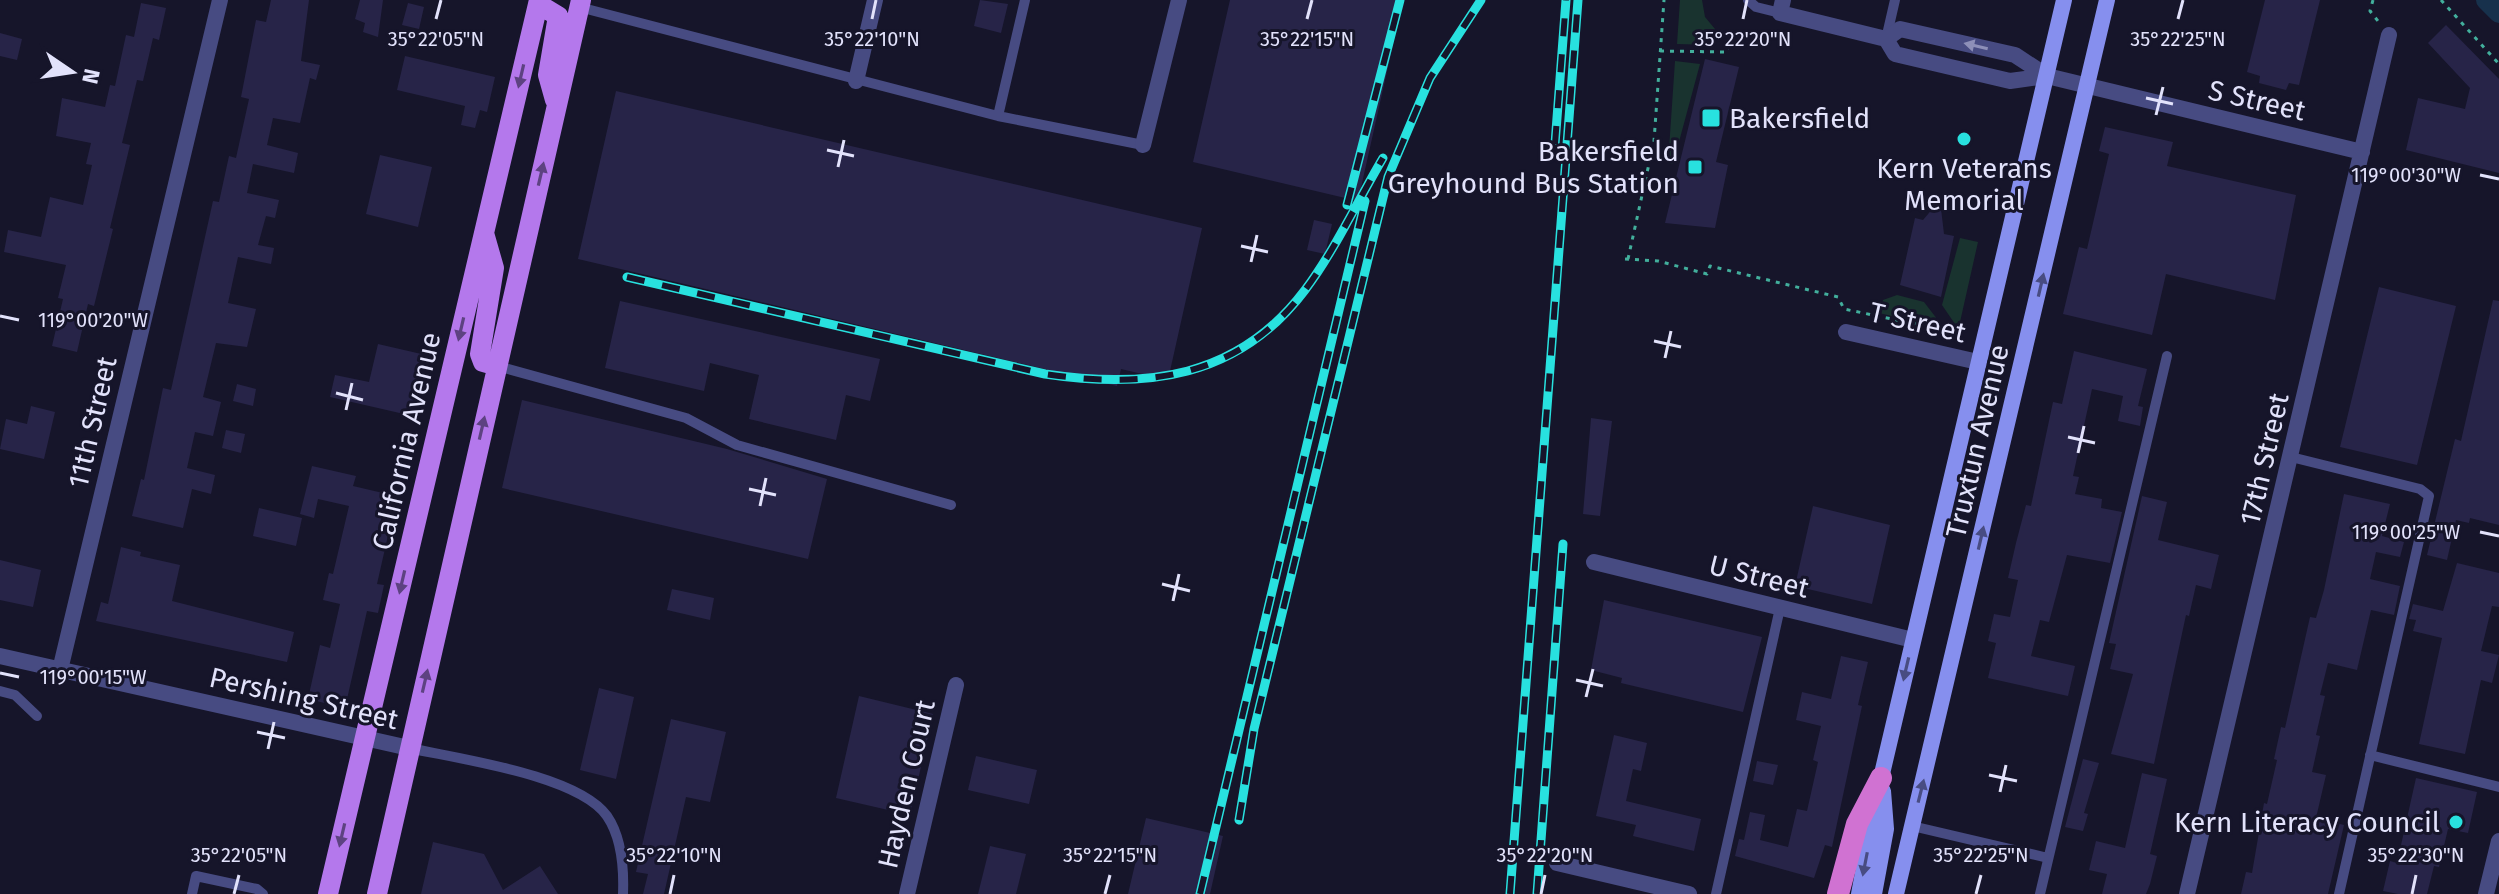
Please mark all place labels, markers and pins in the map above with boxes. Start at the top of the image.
place label: Bakersfield [1729,102,1870,135]
marker: Bakersfield [1700,107,1722,129]
marker: Kern Veterans Memorial [1955,130,1973,148]
place label: Bakersfield Greyhound Bus Station [1388,135,1679,200]
place label: Kern Veterans Memorial [1876,152,2052,217]
marker: Bakersfield Greyhound Bus Station [1686,158,1704,176]
place label: Kern Literacy Council [2174,806,2440,839]
marker: Kern Literacy Council [2447,813,2465,831]

